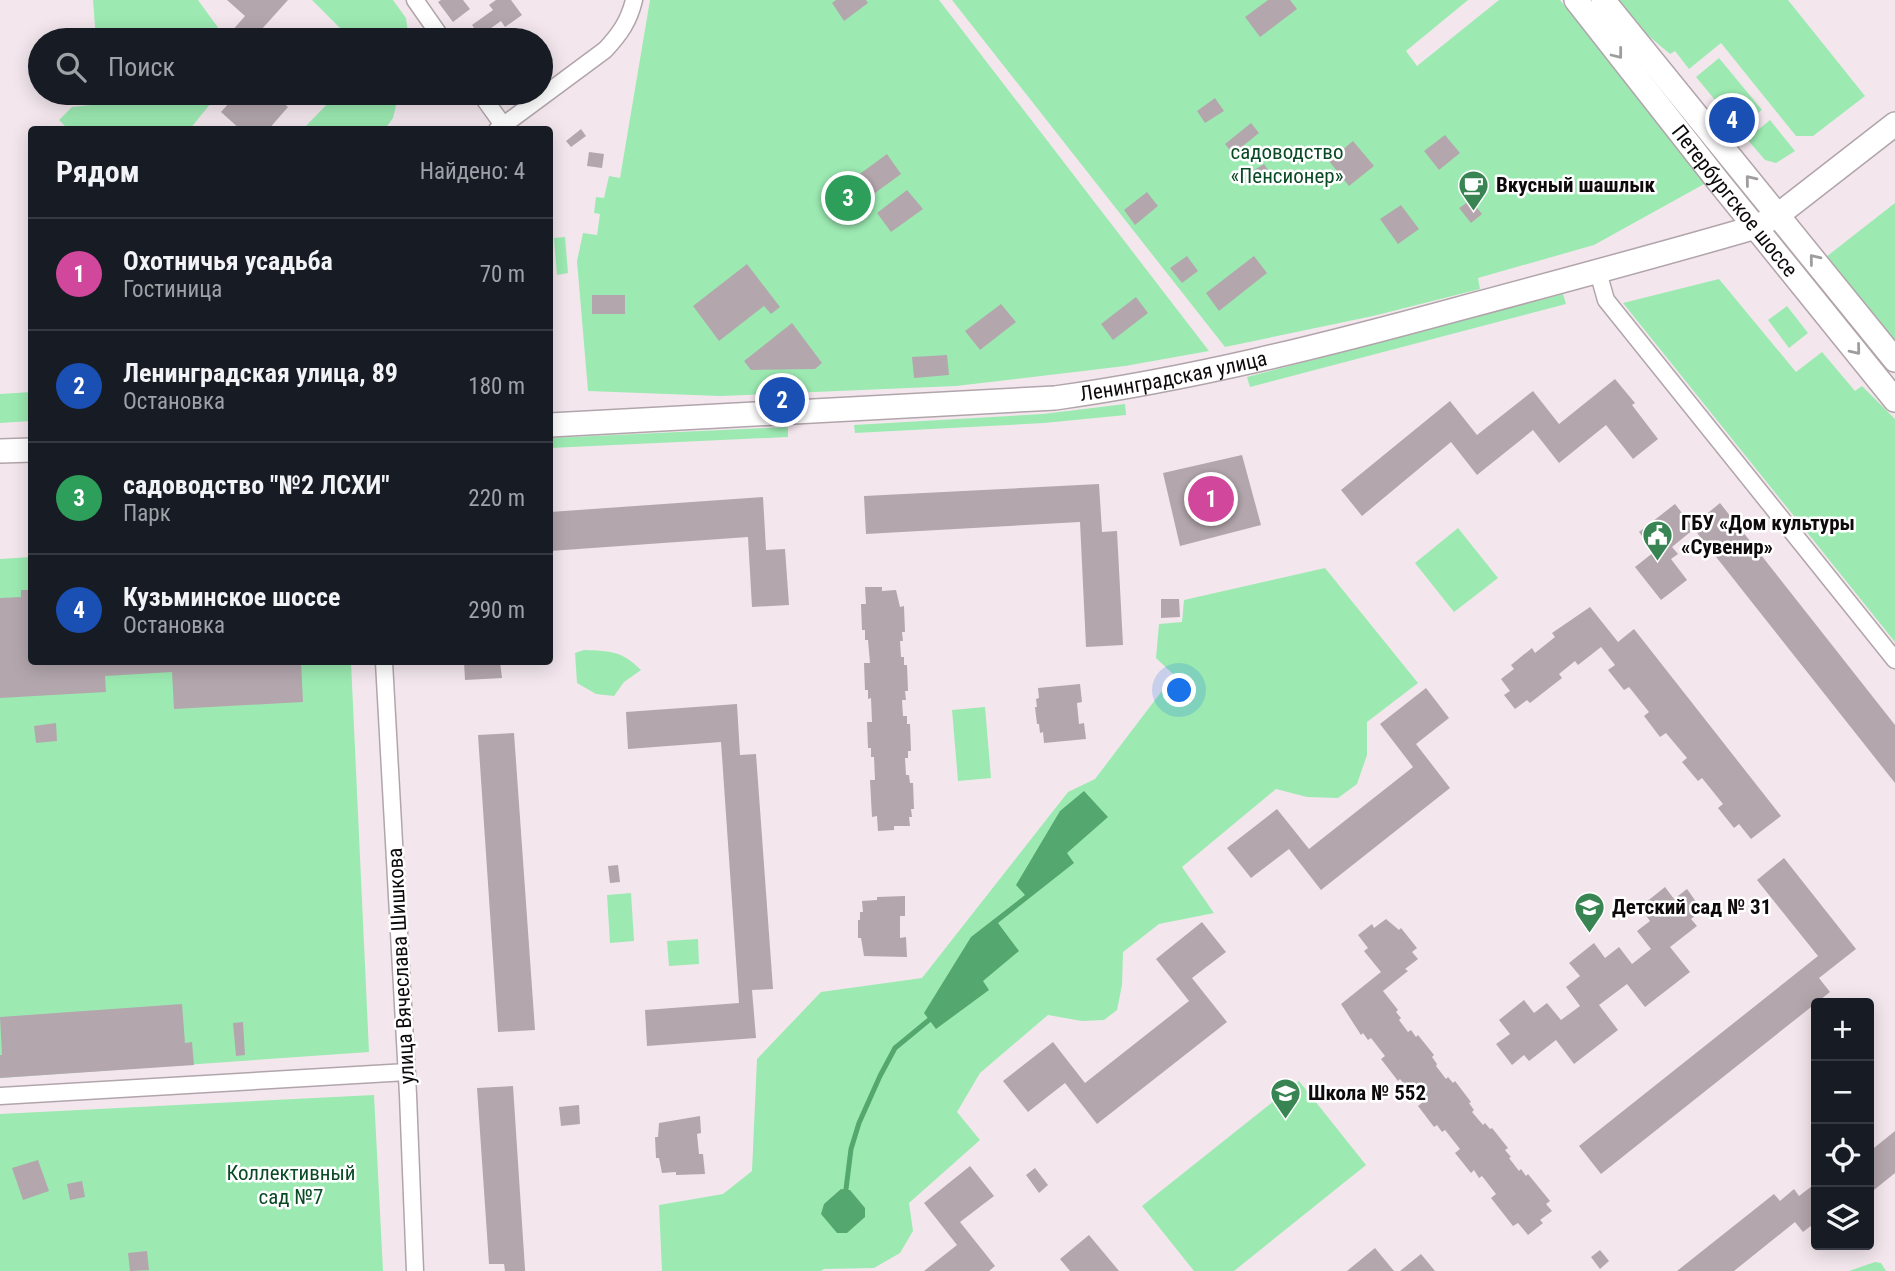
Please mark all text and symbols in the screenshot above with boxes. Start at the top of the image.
search box [28,28,553,105]
one-way arrow [1609,46,1622,58]
icon: search [52,48,90,86]
text: Поиск [108,52,175,82]
pin: 4 [1709,94,1755,146]
street label: Петербургское шоссе [1667,120,1803,282]
park label: садоводство «Пенсионер» [1231,140,1344,188]
text: Рядом [56,154,140,189]
text: Найдено: 4 [420,158,525,185]
cafe icon: Вкусный шашлык [1456,168,1490,212]
pin: 3 [825,172,871,224]
place label: Вкусный шашлык [1496,173,1656,197]
one-way arrow [1745,176,1758,188]
text: Охотничья усадьба [123,246,333,276]
one-way arrow [1810,255,1822,268]
text: 1 [73,261,85,288]
text: 70 m [480,261,525,288]
text: Гостиница [123,276,222,303]
one-way arrow [1847,343,1860,355]
street label: Ленинградская улица [1078,346,1269,406]
text: Ленинградская улица, 89 [123,358,398,388]
text: 2 [73,373,85,400]
text: 180 m [468,373,525,400]
pin: 2 [759,374,805,426]
text: Остановка [123,388,225,415]
text: садоводство "№2 ЛСХИ" [123,470,390,500]
pin: 1 [1188,473,1234,525]
text: 3 [73,485,85,512]
text: 220 m [468,485,525,512]
text: Парк [123,500,171,527]
place label: ГБУ «Дом культуры «Сувенир» [1681,511,1855,559]
public building icon: ГБУ «Дом культуры «Сувенир» [1641,518,1675,562]
text: Кузьминское шоссе [123,582,340,612]
text: 4 [73,597,85,624]
text: 290 m [468,597,525,624]
text: Остановка [123,612,225,639]
your location [1162,673,1196,707]
street label: улица Вячеслава Шишкова [383,847,419,1085]
school or university icon: Детский сад № 31 [1572,890,1606,934]
place label: Детский сад № 31 [1612,895,1771,919]
map controls [1811,998,1874,1250]
button: + [1811,998,1874,1061]
button: − [1811,1061,1874,1124]
school or university icon: Школа № 552 [1268,1076,1302,1120]
place label: Школа № 552 [1308,1081,1426,1105]
button: locate [1811,1124,1874,1187]
park label: Коллективный сад №7 [226,1161,356,1209]
button: layers [1811,1187,1874,1250]

